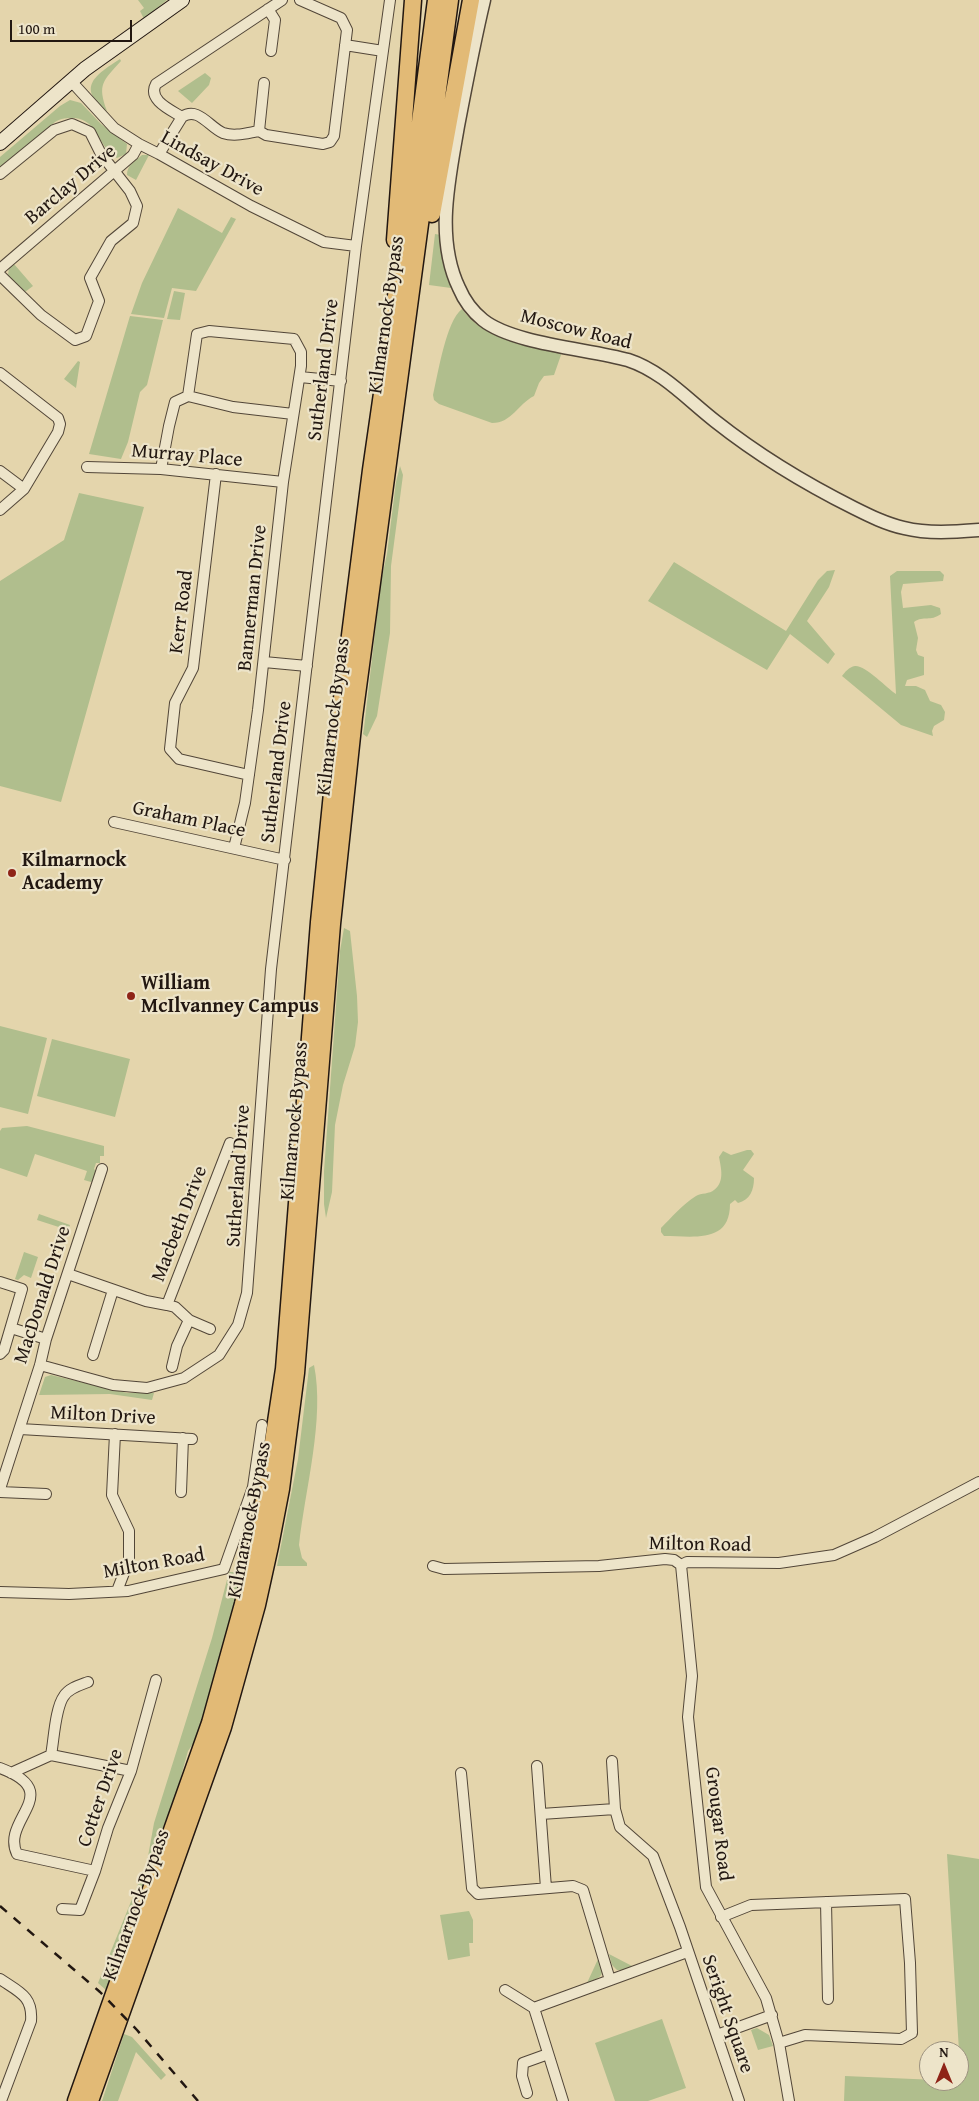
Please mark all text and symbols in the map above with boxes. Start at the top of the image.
scale bar [12,10,135,42]
text: 100 m [18,18,55,39]
street label: Lindsay Drive [156,126,268,202]
street label: Barclay Drive [21,140,121,230]
street label: Kilmarnock Bypass [364,235,410,395]
street label: Sutherland Drive [303,298,345,442]
street label: Moscow Road [518,305,634,355]
street label: Murray Place [130,439,244,473]
street label: Bannerman Drive [233,524,273,672]
street label: Kerr Road [165,569,199,655]
street label: Kilmarnock Bypass [312,637,356,797]
street label: Sutherland Drive [256,700,298,844]
street label: Graham Place [130,796,248,844]
place label: Kilmarnock Academy [22,849,126,896]
marker: Kilmarnock Academy [6,867,18,879]
place label: William McIlvanney Campus [141,972,319,1019]
marker: William McIlvanney Campus [125,990,137,1002]
street label: Kilmarnock Bypass [276,1041,314,1201]
street label: Sutherland Drive [222,1104,256,1248]
street label: Macbeth Drive [147,1163,213,1285]
street label: MacDonald Drive [9,1223,77,1367]
street label: Milton Drive [50,1401,156,1431]
street label: Kilmarnock Bypass [223,1440,277,1600]
street label: Milton Road [649,1532,751,1558]
street label: Milton Road [102,1543,206,1585]
street label: Cotter Drive [73,1746,129,1850]
street label: Grougar Road [699,1766,737,1882]
street label: Kilmarnock Bypass [99,1826,175,1984]
street label: Seright Square [696,1952,758,2076]
north arrow [919,2041,969,2091]
text: N [939,2042,949,2062]

